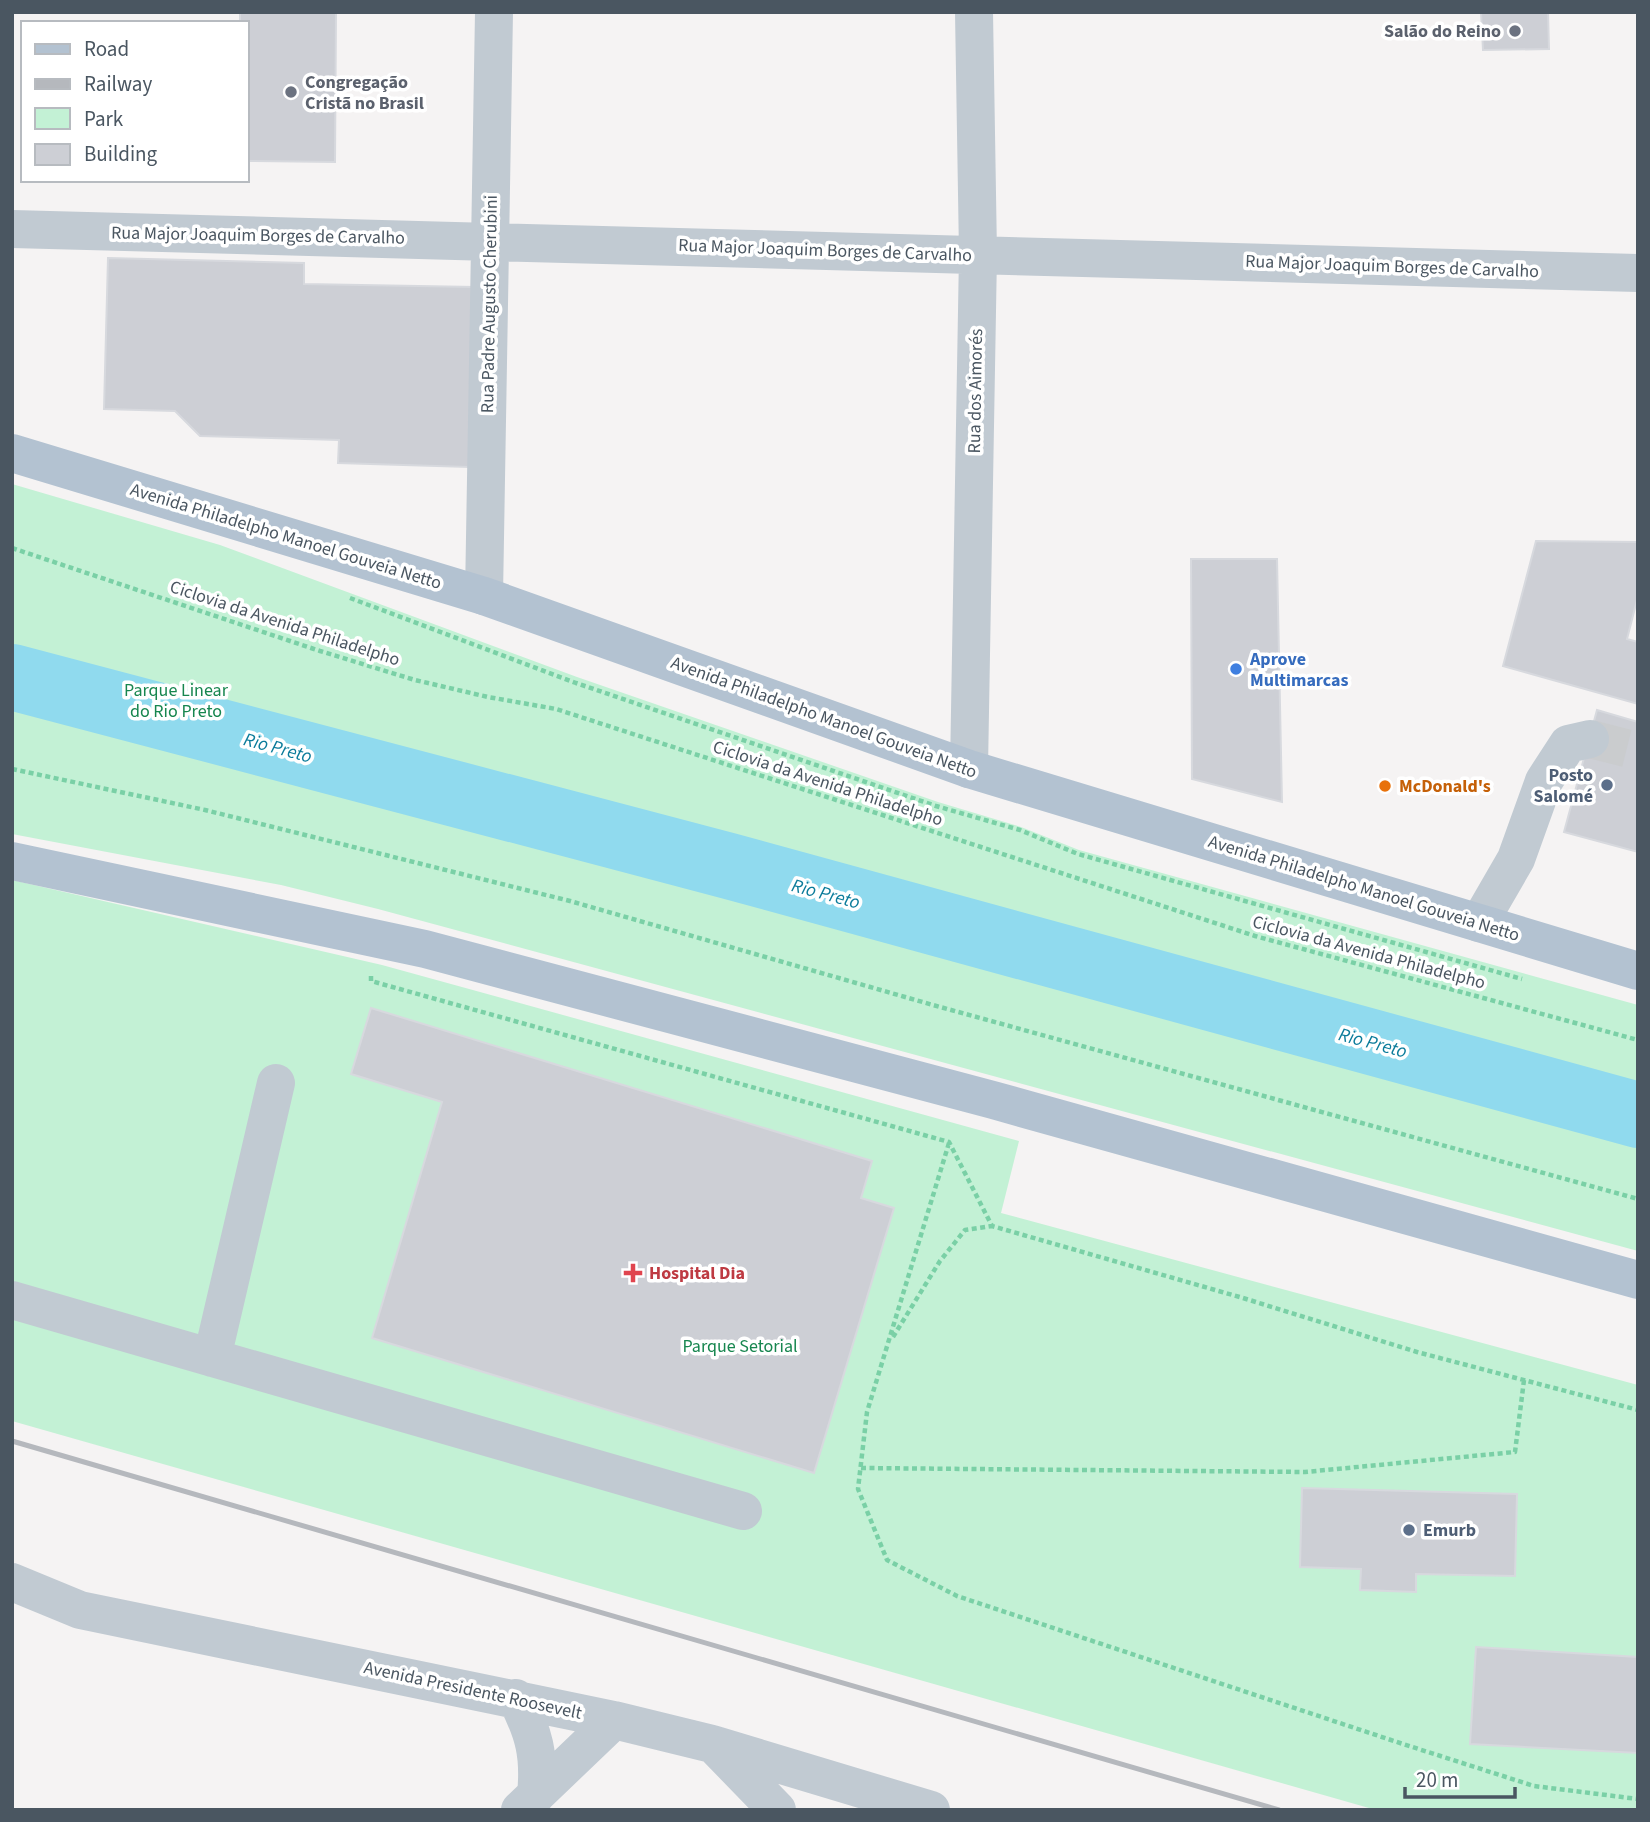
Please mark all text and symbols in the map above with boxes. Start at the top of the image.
place label: Salão do Reino [1384,19,1501,44]
legend [21,21,248,182]
marker: Salão do Reino [1507,23,1523,39]
text: Road [84,34,129,64]
text: Railway [84,69,152,99]
place label: Congregação Cristã no Brasil [305,70,424,116]
marker: Congregação Cristã no Brasil [283,84,299,100]
text: Park [84,104,124,134]
text: Building [84,139,158,169]
street label: Rua Padre Augusto Cherubini [475,195,504,413]
street label: Rua Major Joaquim Borges de Carvalho [111,220,405,251]
street label: Rua Major Joaquim Borges de Carvalho [678,233,972,268]
street label: Rua Major Joaquim Borges de Carvalho [1245,249,1539,284]
street label: Rua dos Aimorés [962,328,989,454]
street label: Avenida Philadelpho Manoel Gouveia Netto [127,477,445,596]
street label: Ciclovia da Avenida Philadelpho [167,574,403,672]
place label: Aprove Multimarcas [1249,647,1349,693]
street label: Avenida Philadelpho Manoel Gouveia Netto [667,650,980,785]
marker: Aprove Multimarcas [1228,661,1244,677]
park label: Parque Linear do Rio Preto [124,678,229,724]
water label: Rio Preto [240,726,315,771]
street label: Ciclovia da Avenida Philadelpho [710,734,946,832]
place label: Posto Salomé [1534,763,1593,809]
place label: McDonald's [1399,774,1491,799]
marker: Posto Salomé [1599,777,1615,793]
marker: McDonald's [1377,778,1393,794]
street label: Avenida Philadelpho Manoel Gouveia Netto [1205,829,1523,948]
water label: Rio Preto [788,872,863,917]
street label: Ciclovia da Avenida Philadelpho [1250,909,1488,996]
water label: Rio Preto [1335,1021,1410,1066]
place label: Hospital Dia [649,1261,745,1286]
marker: Hospital Dia [623,1263,643,1283]
park label: Parque Setorial [682,1334,798,1359]
place label: Emurb [1423,1518,1476,1543]
marker: Emurb [1401,1522,1417,1538]
street label: Avenida Presidente Roosevelt [362,1655,584,1726]
scale bar [1405,1756,1515,1800]
text: 20 m [1416,1765,1458,1795]

